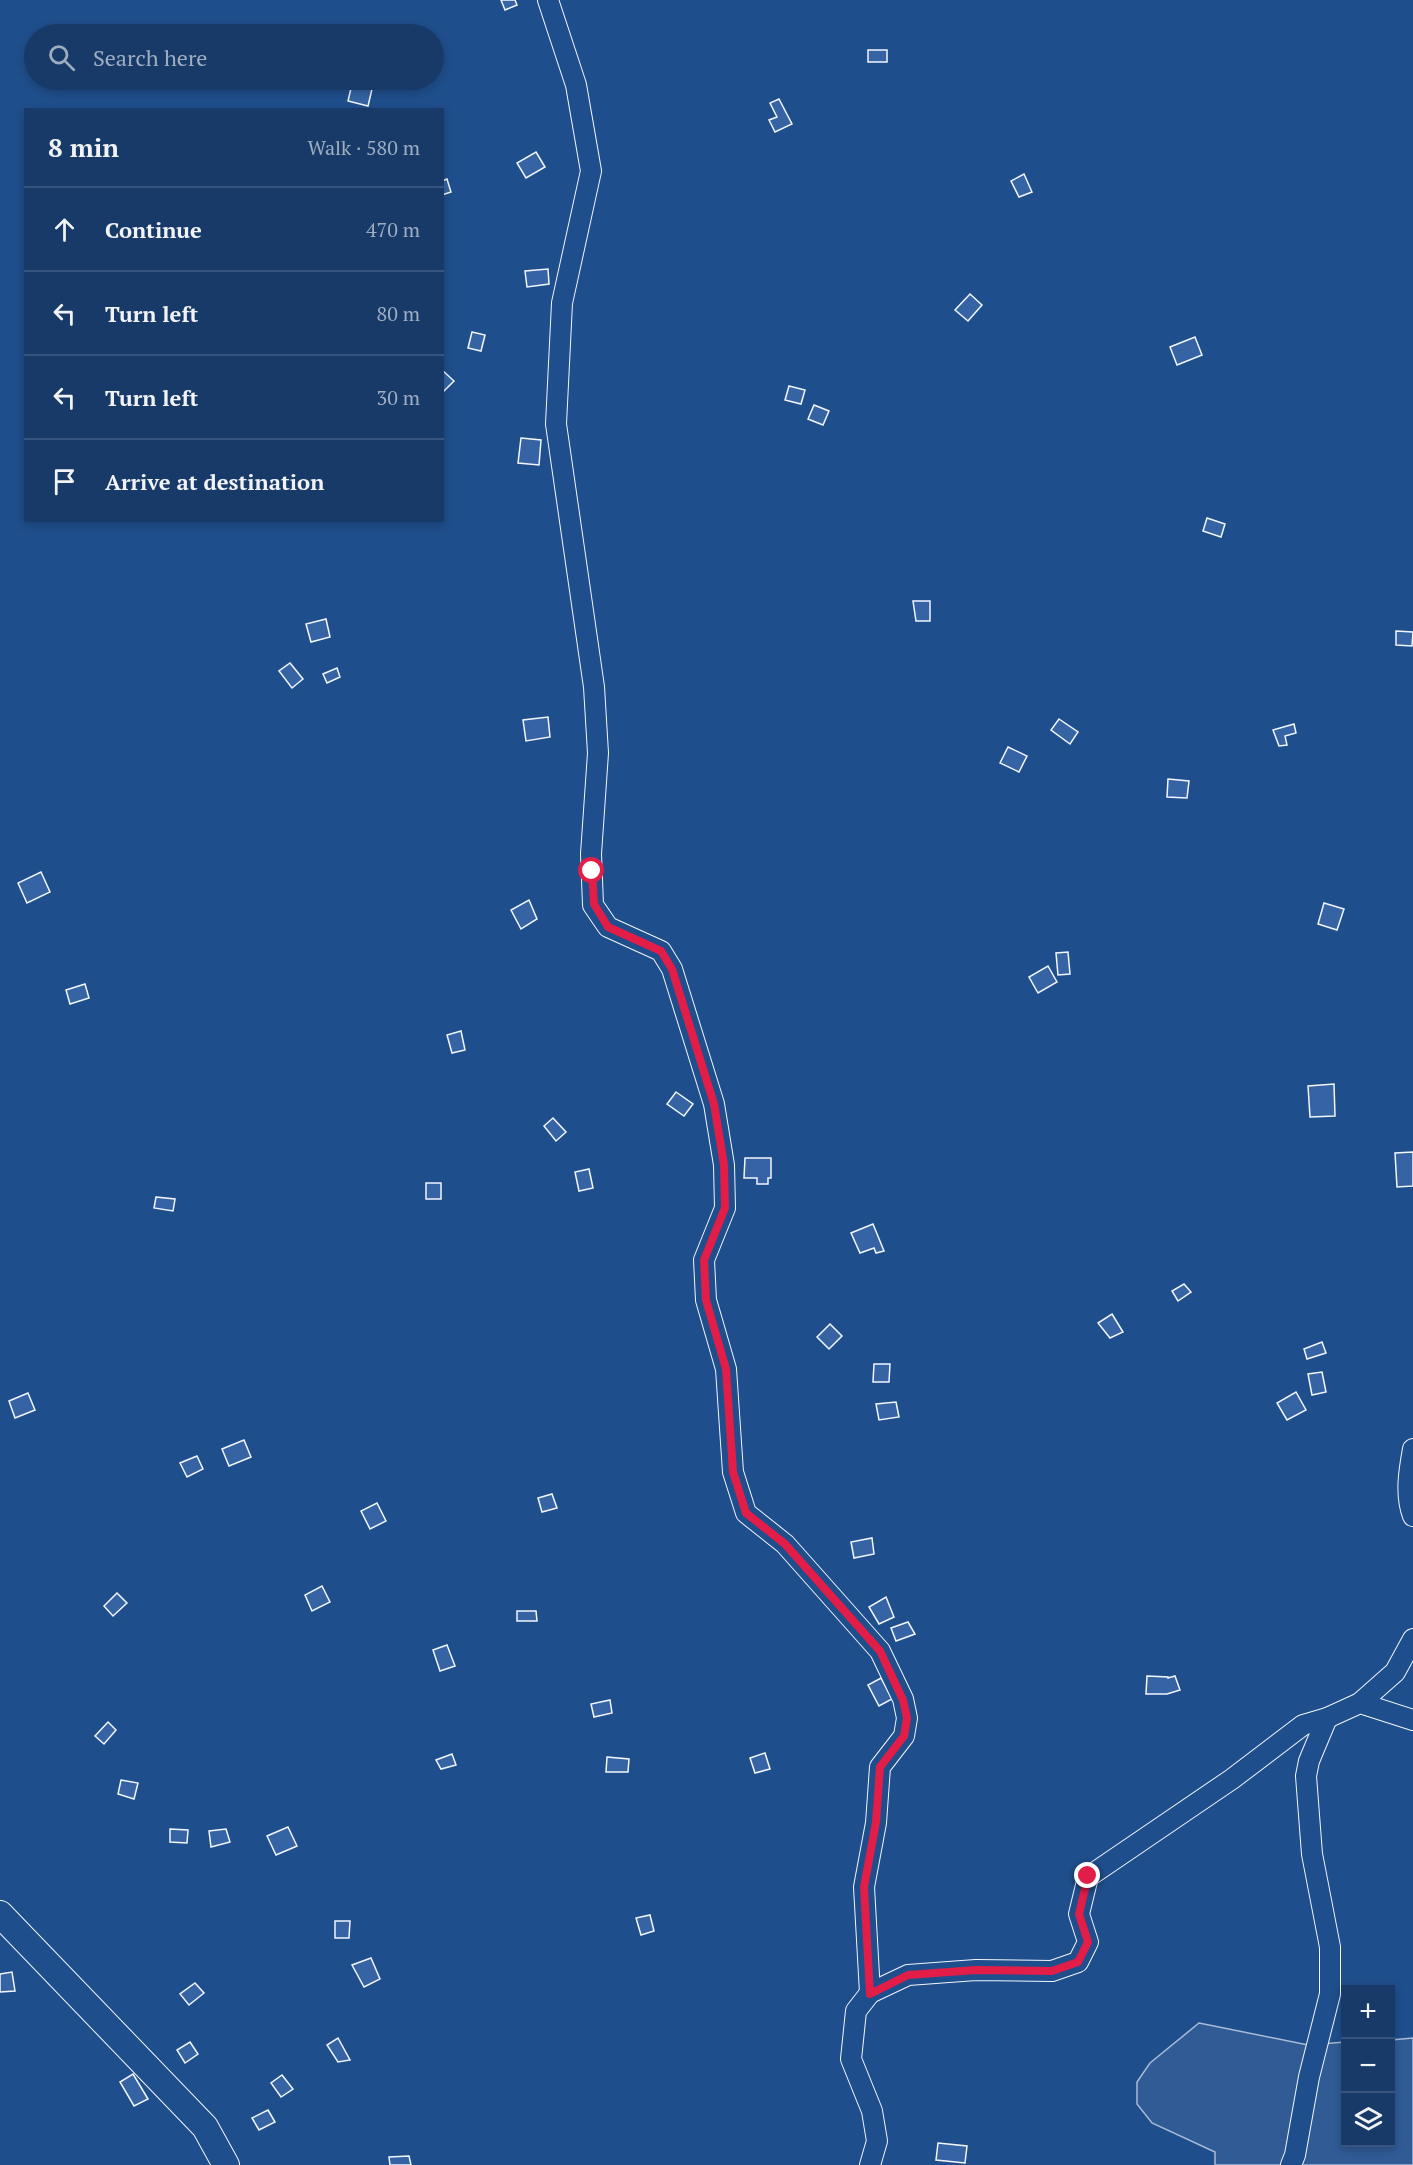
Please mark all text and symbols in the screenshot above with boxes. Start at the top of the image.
search box [24,24,444,90]
icon: search [45,41,78,74]
text: Search here [93,43,207,72]
text: 8 min [48,130,119,164]
text: Walk · 580 m [308,134,420,161]
icon: ahead [48,213,81,246]
text: Continue [105,215,202,244]
text: 470 m [366,216,420,243]
icon: left [48,297,81,330]
text: Turn left [105,299,198,328]
text: 80 m [377,300,420,327]
icon: left [48,381,81,414]
text: Turn left [105,383,198,412]
text: 30 m [377,384,420,411]
icon: arrive [48,465,81,498]
text: Arrive at destination [105,467,324,496]
route start [578,857,604,883]
route end [1074,1862,1100,1888]
map controls [1341,1985,1395,2147]
button: + [1341,1985,1395,2039]
button: − [1341,2039,1395,2093]
button: layers [1341,2093,1395,2147]

